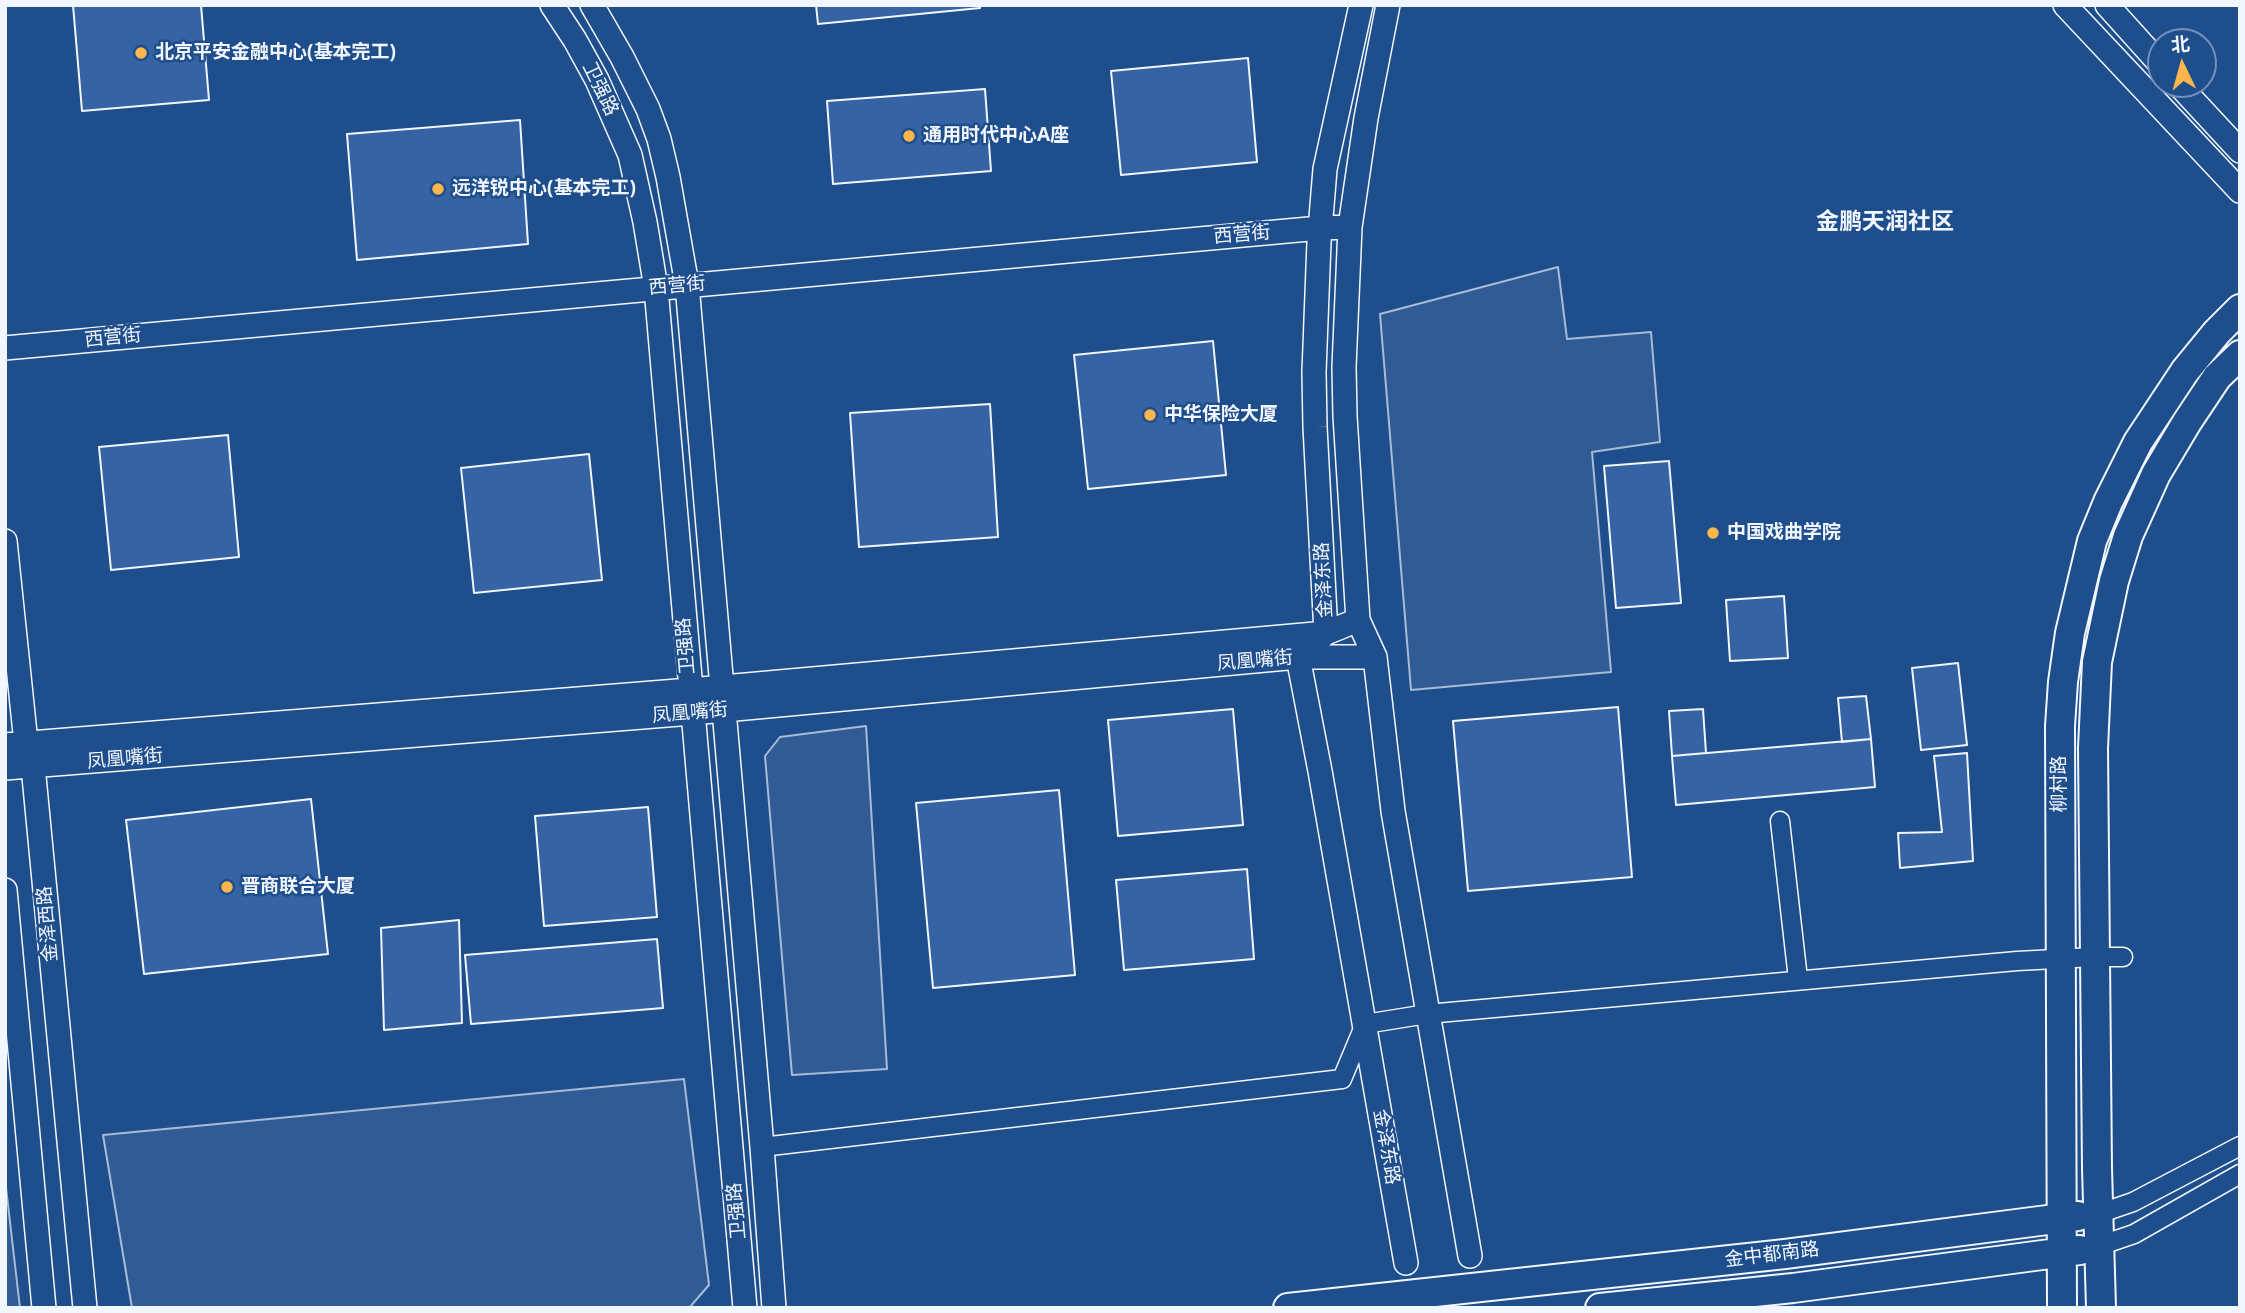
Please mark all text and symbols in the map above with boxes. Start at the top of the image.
north arrow [2147,28,2217,98]
text: 北 [2170,30,2191,58]
place label: 北京平安金融中心(基本完工) [155,42,396,64]
marker: 北京平安金融中心(基本完工) [133,45,149,61]
street label: 卫强路 [577,58,623,120]
place label: 通用时代中心A座 [923,125,1069,147]
marker: 通用时代中心A座 [901,128,917,144]
place label: 远洋锐中心(基本完工) [452,178,636,200]
marker: 远洋锐中心(基本完工) [430,181,446,197]
district label: 金鹏天润社区 [1816,208,1954,236]
street label: 西营街 [1213,221,1271,249]
street label: 西营街 [648,272,706,300]
street label: 西营街 [83,324,143,352]
place label: 中华保险大厦 [1164,404,1278,426]
marker: 中华保险大厦 [1142,407,1158,423]
place label: 中国戏曲学院 [1727,522,1841,544]
marker: 中国戏曲学院 [1705,525,1721,541]
street label: 金泽东路 [1311,541,1337,619]
street label: 卫强路 [672,617,700,675]
street label: 凤凰嘴街 [1216,646,1294,676]
street label: 凤凰嘴街 [651,698,729,728]
street label: 凤凰嘴街 [86,744,164,774]
street label: 柳村路 [2049,756,2071,812]
place label: 晋商联合大厦 [241,876,355,898]
marker: 晋商联合大厦 [219,879,235,895]
street label: 金泽西路 [33,885,63,963]
street label: 金泽东路 [1368,1108,1404,1186]
street label: 卫强路 [723,1182,751,1240]
street label: 金中都南路 [1723,1238,1821,1272]

